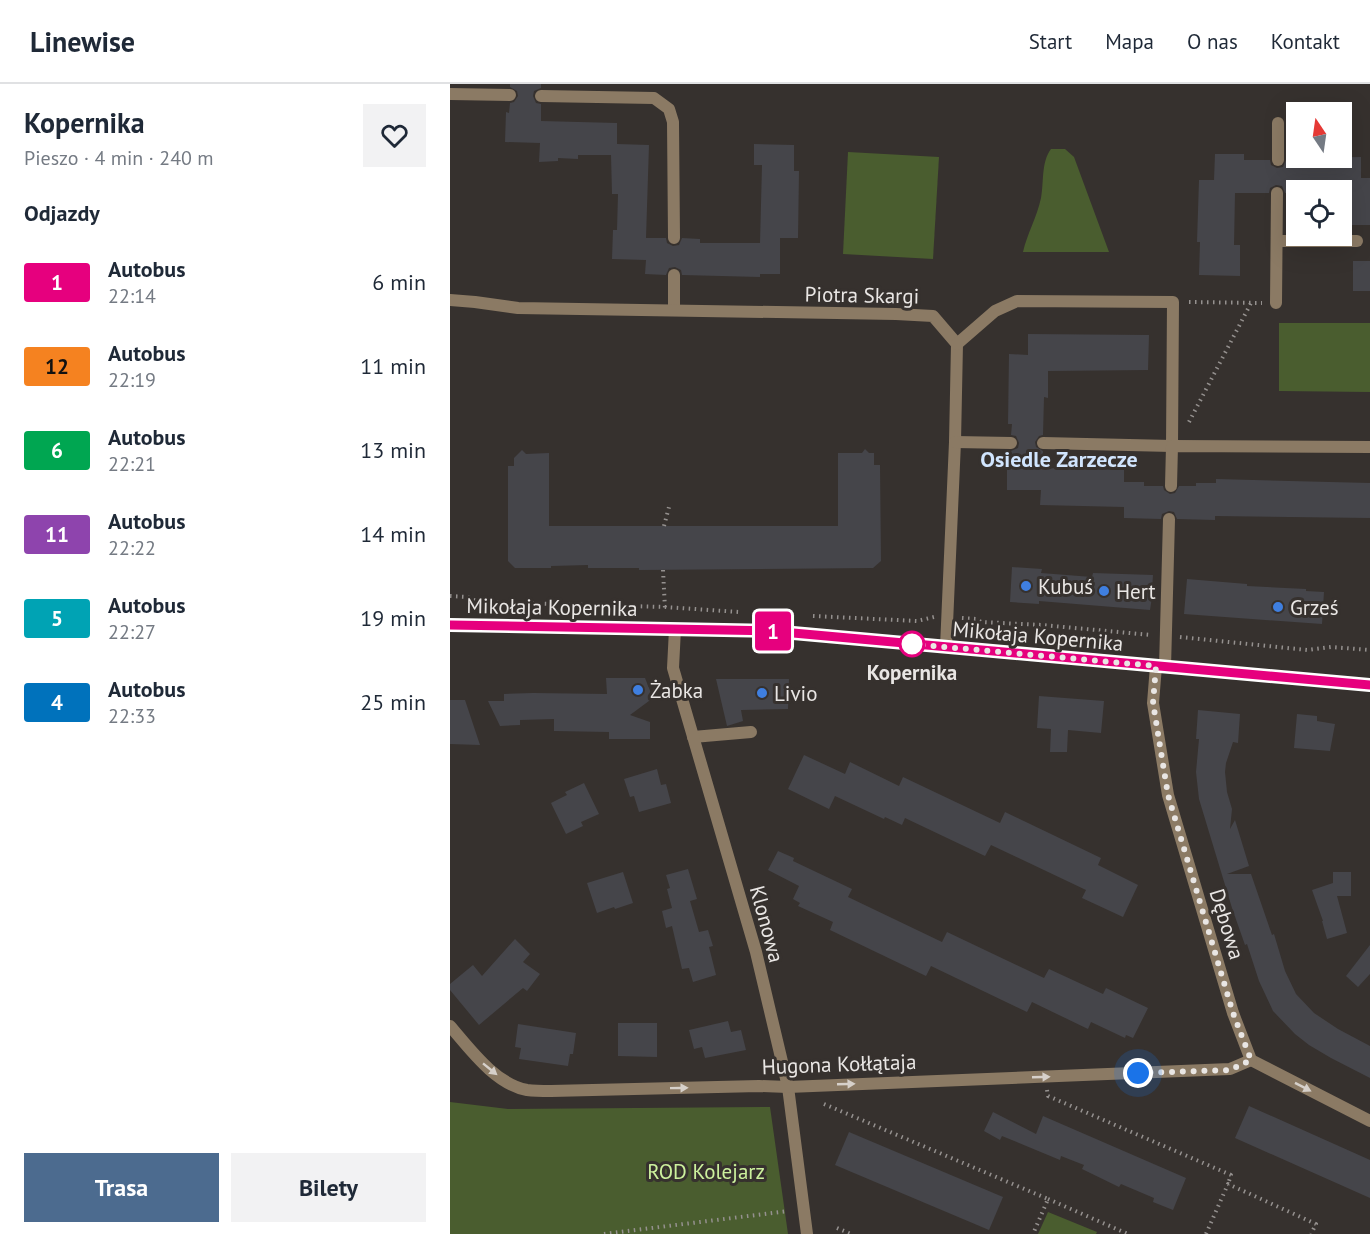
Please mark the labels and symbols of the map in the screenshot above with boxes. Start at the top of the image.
north arrow [1286,102,1352,168]
street label: Piotra Skargi [804,281,920,309]
district label: Osiedle Zarzecze [980,445,1138,473]
place label: Kubuś [1038,573,1093,600]
place label: Hert [1116,578,1156,605]
marker: Kubuś [1019,579,1033,593]
marker: Hert [1097,584,1111,598]
street label: Mikołaja Kopernika [466,592,638,622]
place label: Grześ [1290,594,1339,621]
marker: Grześ [1271,600,1285,614]
line badge: 1 [754,612,792,650]
street label: Mikołaja Kopernika [952,615,1124,657]
marker: Kopernika [899,631,925,657]
place label: Kopernika [867,659,957,686]
place label: Żabka [650,677,703,704]
place label: Livio [774,680,818,707]
marker: Żabka [631,683,645,697]
marker: Livio [755,686,769,700]
street label: Klonowa [744,883,790,965]
street label: Dębowa [1203,885,1251,963]
street label: Hugona Kołłątaja [761,1048,917,1080]
your location [1123,1058,1153,1088]
one-way arrow [482,1062,498,1075]
one-way arrow [1032,1072,1051,1081]
one-way arrow [837,1080,856,1089]
one-way arrow [1295,1082,1312,1092]
one-way arrow [669,1083,688,1093]
park label: ROD Kolejarz [647,1158,765,1185]

